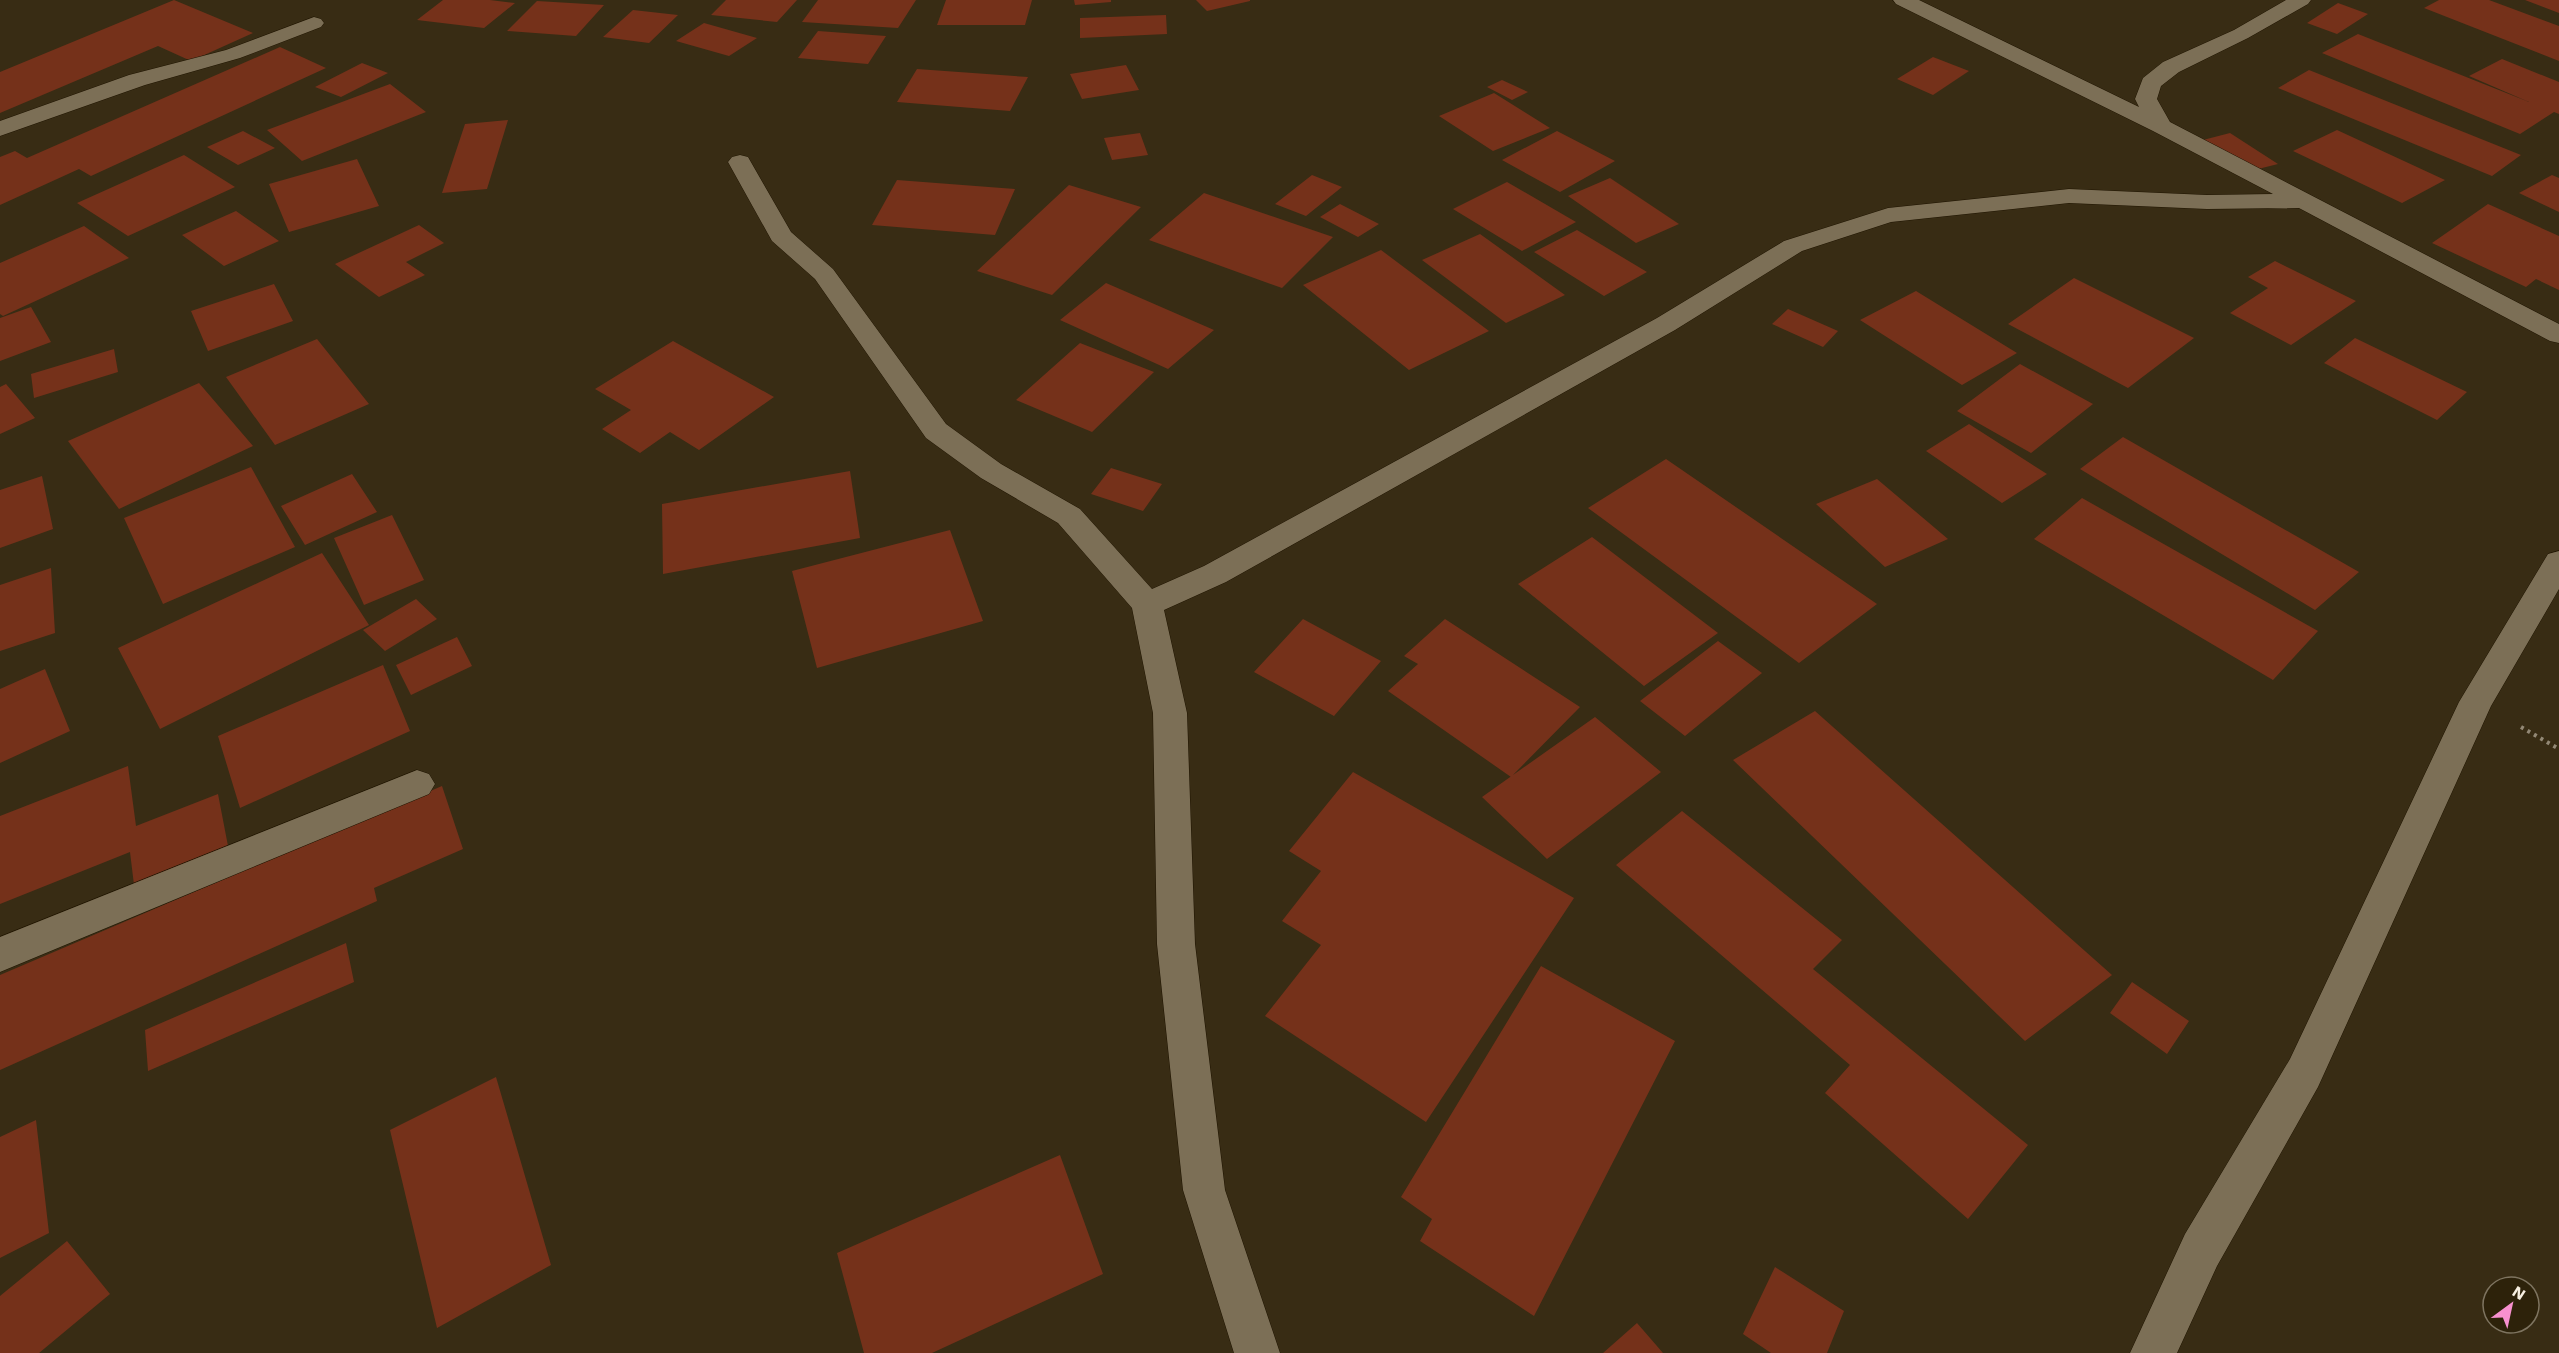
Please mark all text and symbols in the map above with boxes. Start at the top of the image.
north arrow [2481,1275,2541,1335]
text: N [2509,1282,2529,1304]

